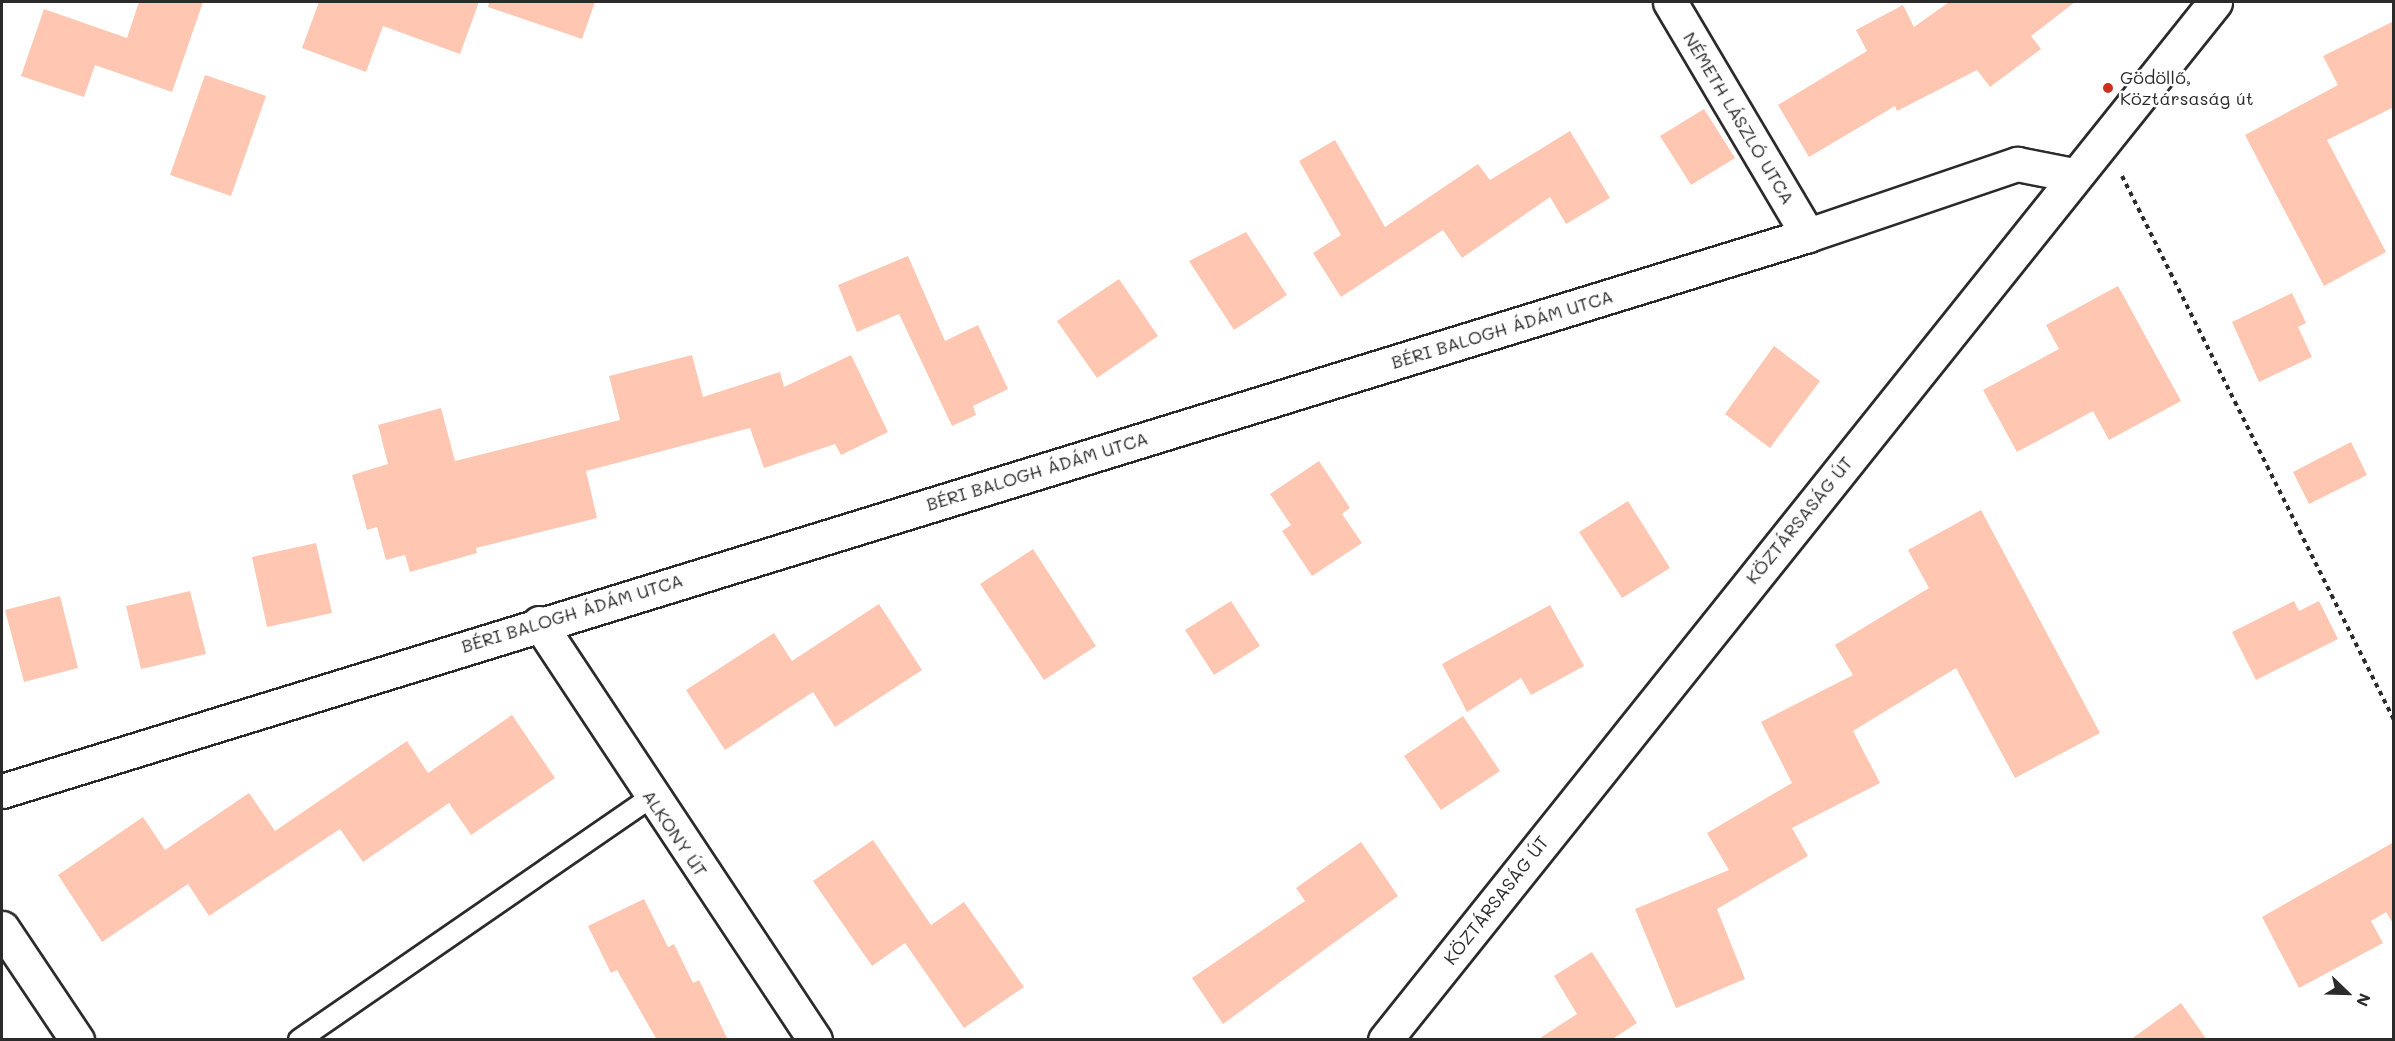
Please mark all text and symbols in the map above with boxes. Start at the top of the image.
street label: NÉMETH LÁSZLÓ UTCA [1679,28,1799,208]
place label: Gödöllő, Köztársaság út [2120,67,2254,110]
marker: Gödöllő, Köztársaság út [2101,81,2115,95]
street label: BÉRI BALOGH ÁDÁM UTCA [1389,285,1615,373]
street label: BÉRI BALOGH ÁDÁM UTCA [924,427,1150,515]
street label: KÖZTÁRSASÁG ÚT [1741,452,1857,588]
street label: BÉRI BALOGH ÁDÁM UTCA [459,569,685,657]
street label: ALKONY ÚT [638,786,712,880]
street label: KÖZTÁRSASÁG ÚT [1439,831,1553,969]
north arrow [2317,963,2377,1023]
text: N [2352,991,2376,1010]

